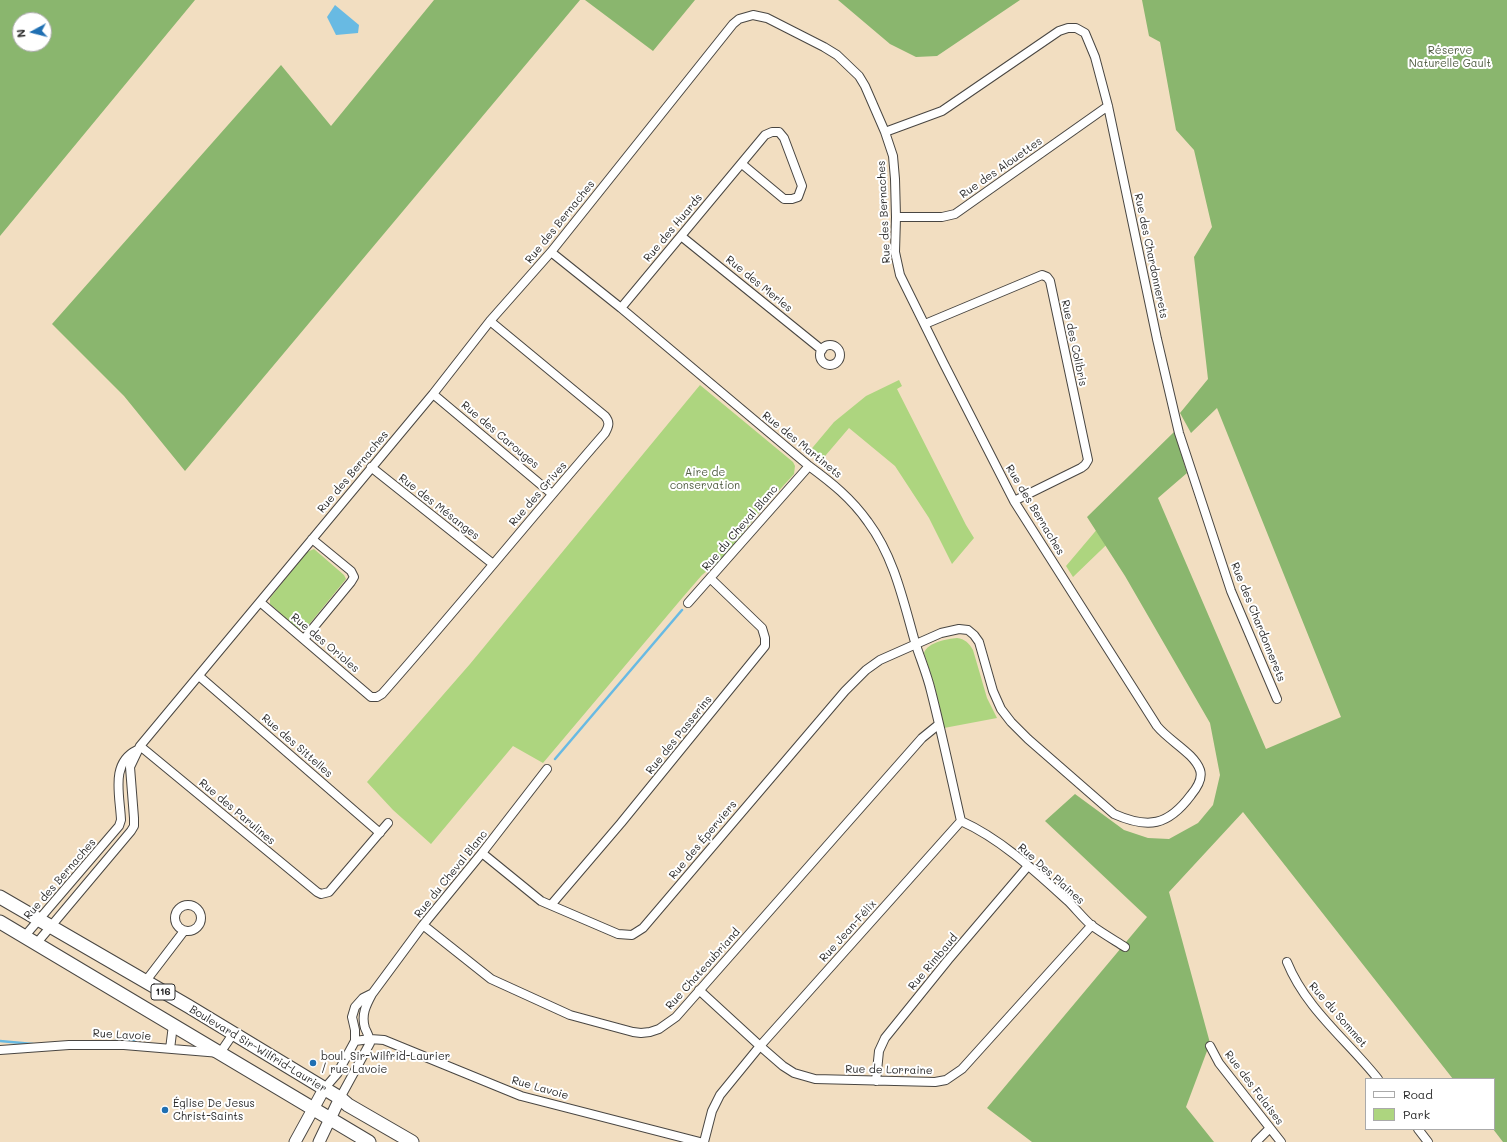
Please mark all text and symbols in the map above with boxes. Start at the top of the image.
north arrow [12,12,52,52]
text: N [13,28,29,38]
park label: Réserve Naturelle Gault [1409,44,1491,70]
street label: Rue des Alouettes [957,135,1045,201]
street label: Rue des Bernaches [875,160,893,264]
street label: Rue des Bernaches [522,178,598,266]
street label: Rue des Huards [641,191,705,265]
street label: Rue des Chardonnerets [1131,192,1171,320]
street label: Rue des Merles [723,253,795,315]
street label: Rue des Colibris [1058,299,1090,387]
street label: Rue des Carouges [458,399,542,471]
street label: Rue des Martinets [760,409,844,481]
street label: Rue des Bernaches [315,428,391,516]
street label: Rue des Grives [506,459,570,529]
street label: Rue des Bernaches [1003,462,1067,558]
park label: Aire de conservation [670,466,740,492]
street label: Rue des Mésanges [396,471,482,543]
street label: Rue du Cheval Blanc [699,483,781,573]
street label: Rue des Chardonnerets [1228,560,1288,684]
street label: Rue des Orioles [288,611,362,675]
street label: Rue des Passerins [643,693,715,777]
street label: Rue des Sittelles [259,712,335,780]
street label: Rue des Parulines [196,776,278,848]
street label: Rue des Éperviers [666,798,740,882]
street label: Rue du Cheval Blanc [412,828,490,920]
street label: Rue des Bernaches [21,836,99,922]
street label: Rue Des Plaines [1015,841,1087,907]
street label: Rue Jean-Félix [817,897,879,965]
street label: Rue Chateaubriand [663,926,743,1012]
street label: Rue Rimbaud [906,931,960,993]
street label: Rue du Sommet [1306,980,1370,1050]
road number: 116 [151,984,175,1000]
street label: Boulevard Sir-Wilfrid-Laurier [187,1003,329,1095]
street label: Rue Lavoie [92,1027,152,1043]
street label: Rue des Falaises [1222,1048,1286,1128]
place label: boul. Sir-Wilfrid-Laurier / rue Lavoie [321,1050,450,1076]
marker: boul. Sir-Wilfrid-Laurier / rue Lavoie [308,1058,318,1068]
street label: Rue de Lorraine [845,1063,933,1077]
street label: Rue Lavoie [510,1074,570,1102]
legend [1365,1078,1495,1130]
text: Road [1403,1086,1433,1102]
place label: Église De Jesus Christ-Saints [173,1097,255,1123]
marker: Église De Jesus Christ-Saints [160,1105,170,1115]
text: Park [1403,1106,1430,1122]

